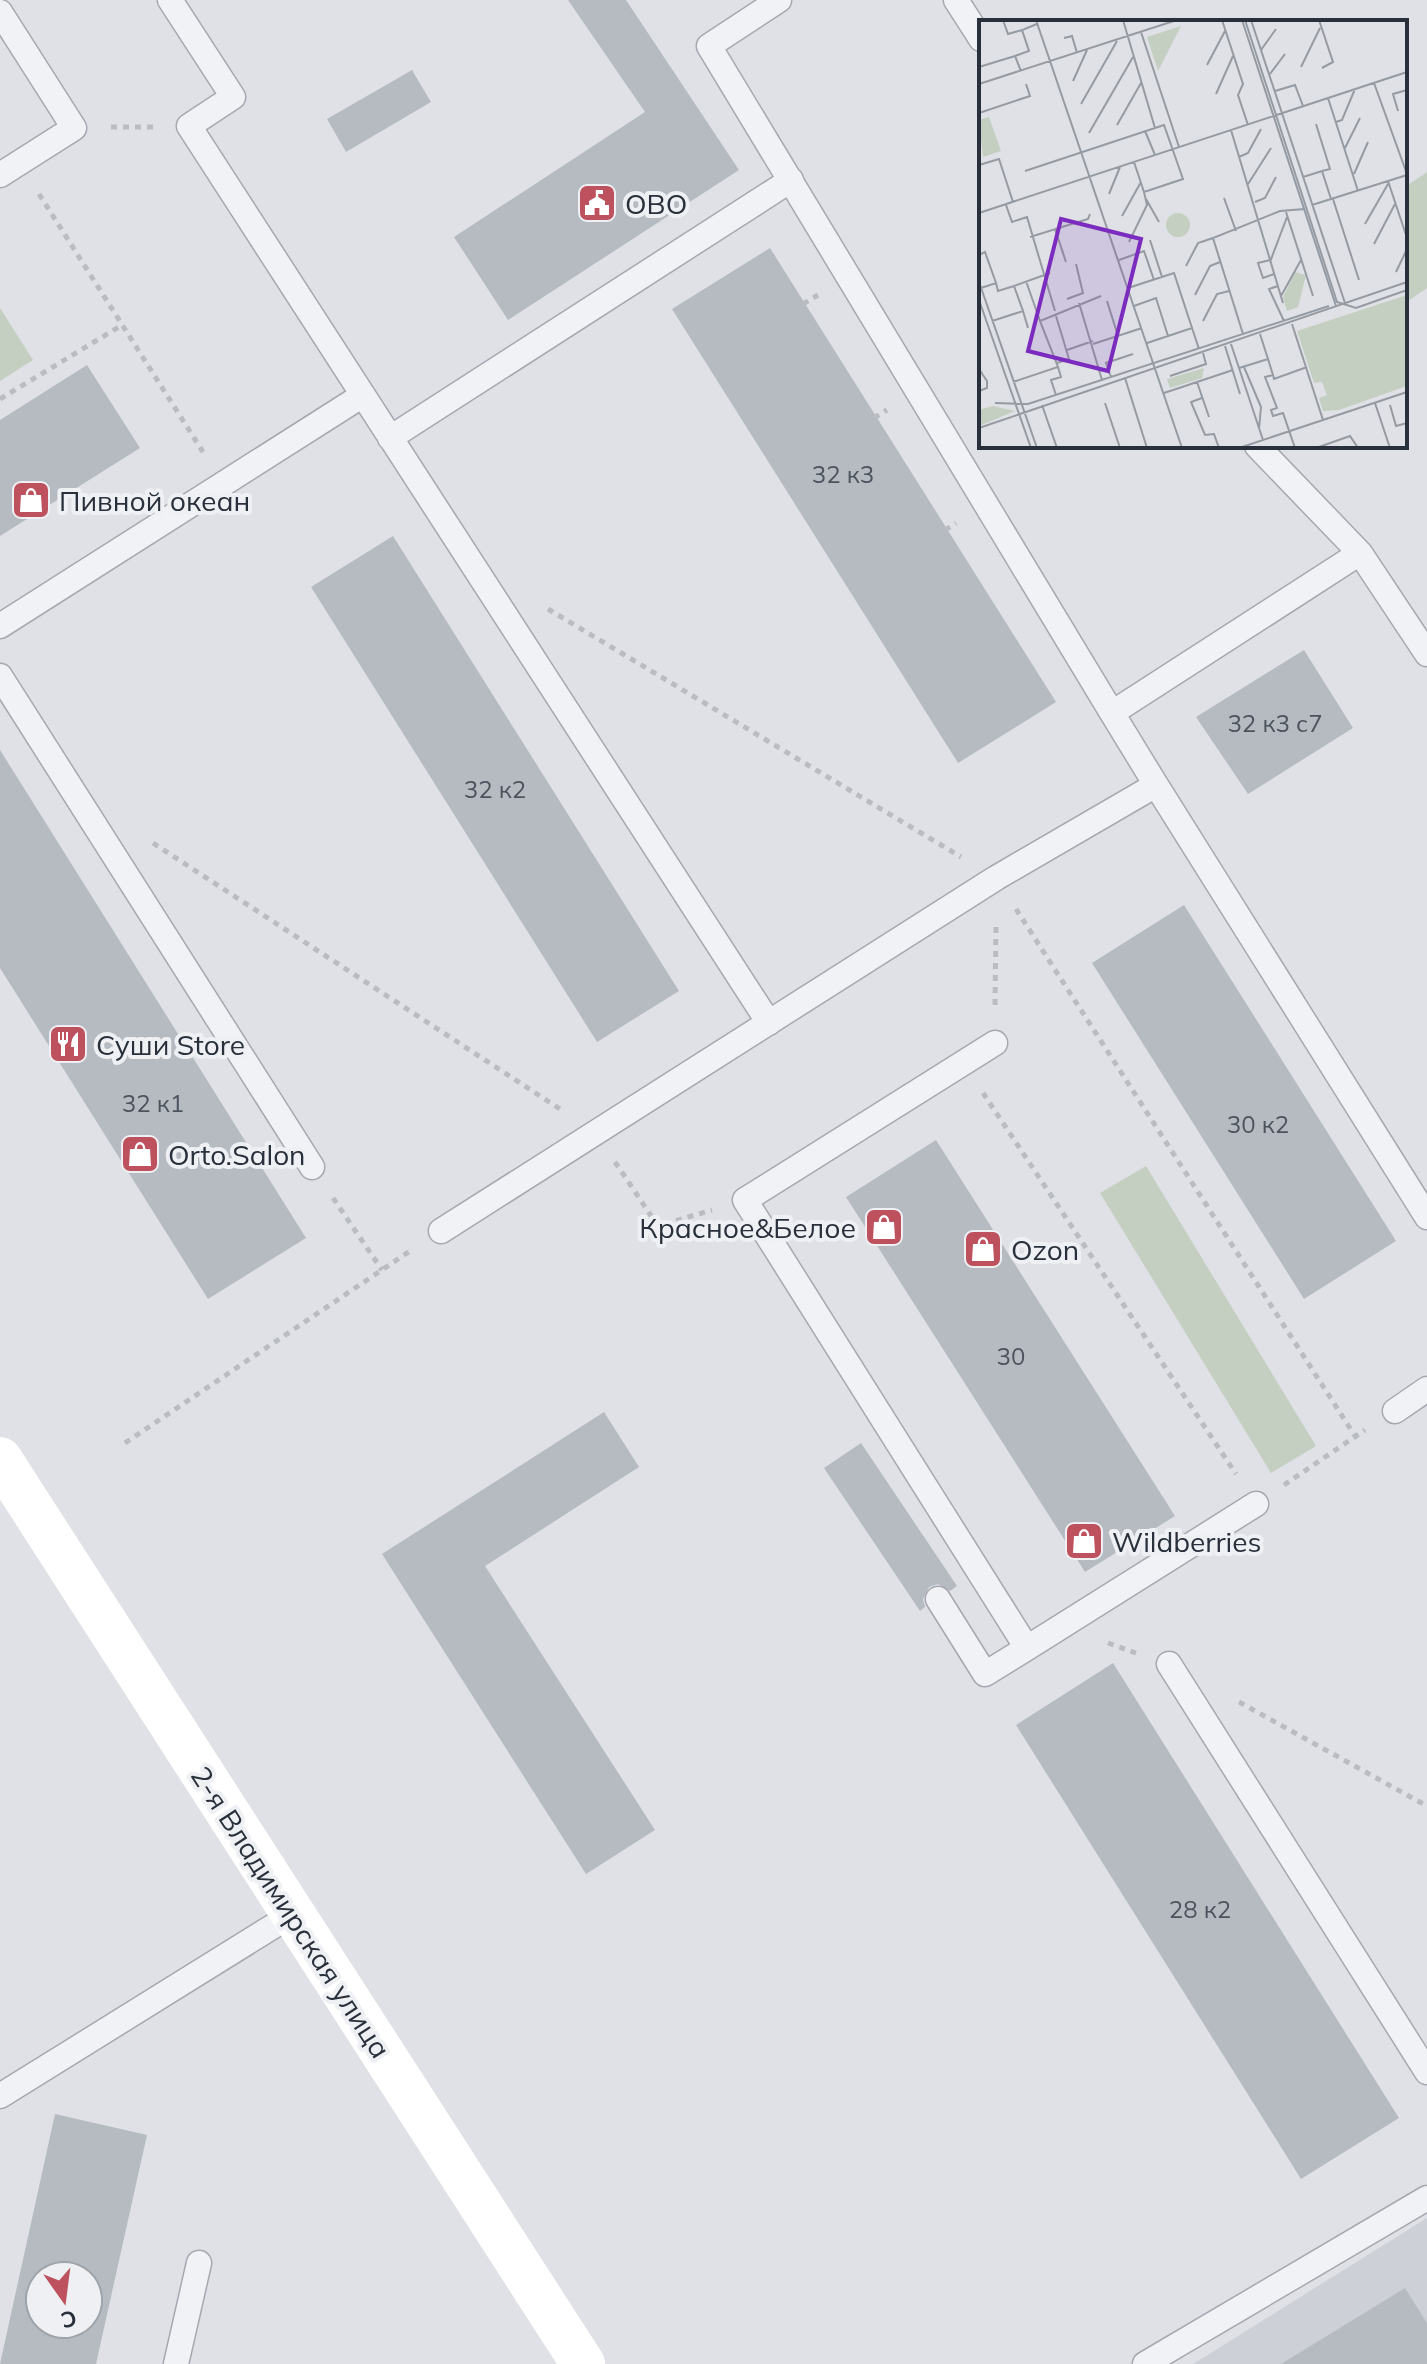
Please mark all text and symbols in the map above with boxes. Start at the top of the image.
inset map [979,20,1407,448]
public building icon: ОВО [576,182,618,224]
place label: ОВО [625,186,687,221]
house number: 32 к3 [812,459,874,489]
shop icon: Пивной океан [10,479,52,521]
place label: Пивной океан [59,483,250,518]
house number: 32 к3 с7 [1227,708,1323,738]
house number: 32 к2 [464,774,526,804]
restaurant icon: Суши Store [47,1023,89,1065]
place label: Суши Store [96,1027,245,1062]
house number: 32 к1 [122,1088,184,1118]
house number: 30 к2 [1227,1109,1289,1139]
shop icon: Orto.Salon [119,1133,161,1175]
place label: Orto.Salon [168,1137,306,1172]
shop icon: Красное&Белое [863,1206,905,1248]
place label: Красное&Белое [639,1210,856,1245]
shop icon: Ozon [962,1228,1004,1270]
place label: Ozon [1011,1232,1079,1267]
house number: 30 [997,1341,1025,1371]
shop icon: Wildberries [1063,1520,1105,1562]
place label: Wildberries [1112,1524,1261,1559]
street label: 2-я Владимирская улица [184,1760,398,2064]
house number: 28 к2 [1169,1894,1231,1924]
north arrow [24,2260,104,2340]
text: С [58,2304,80,2335]

